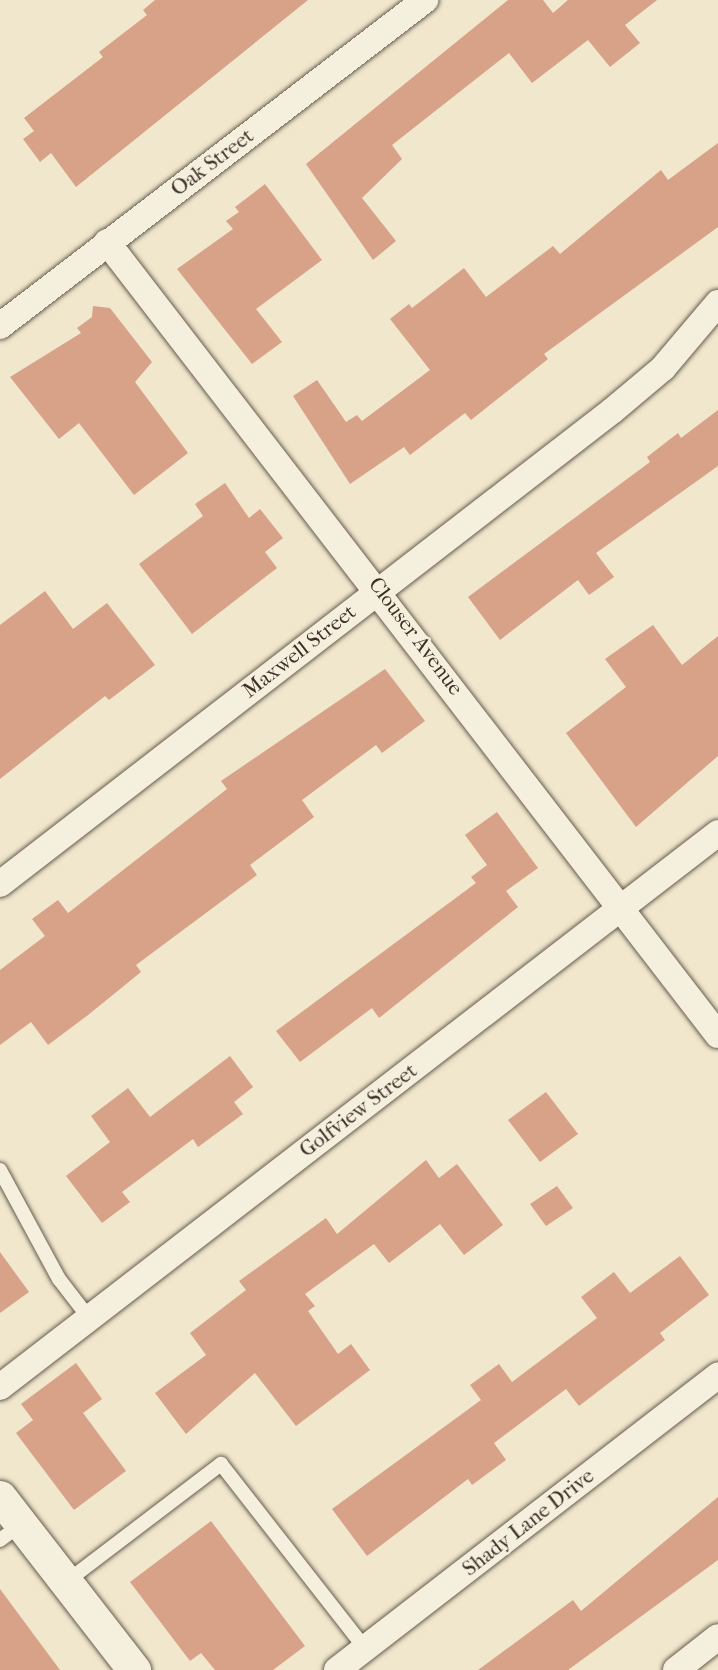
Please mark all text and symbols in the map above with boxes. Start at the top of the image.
street label: Oak Street [166,123,258,201]
street label: Clouser Avenue [363,572,469,700]
street label: Maxwell Street [237,599,361,703]
street label: Golfview Street [294,1058,422,1162]
street label: Shady Lane Drive [457,1463,599,1581]

